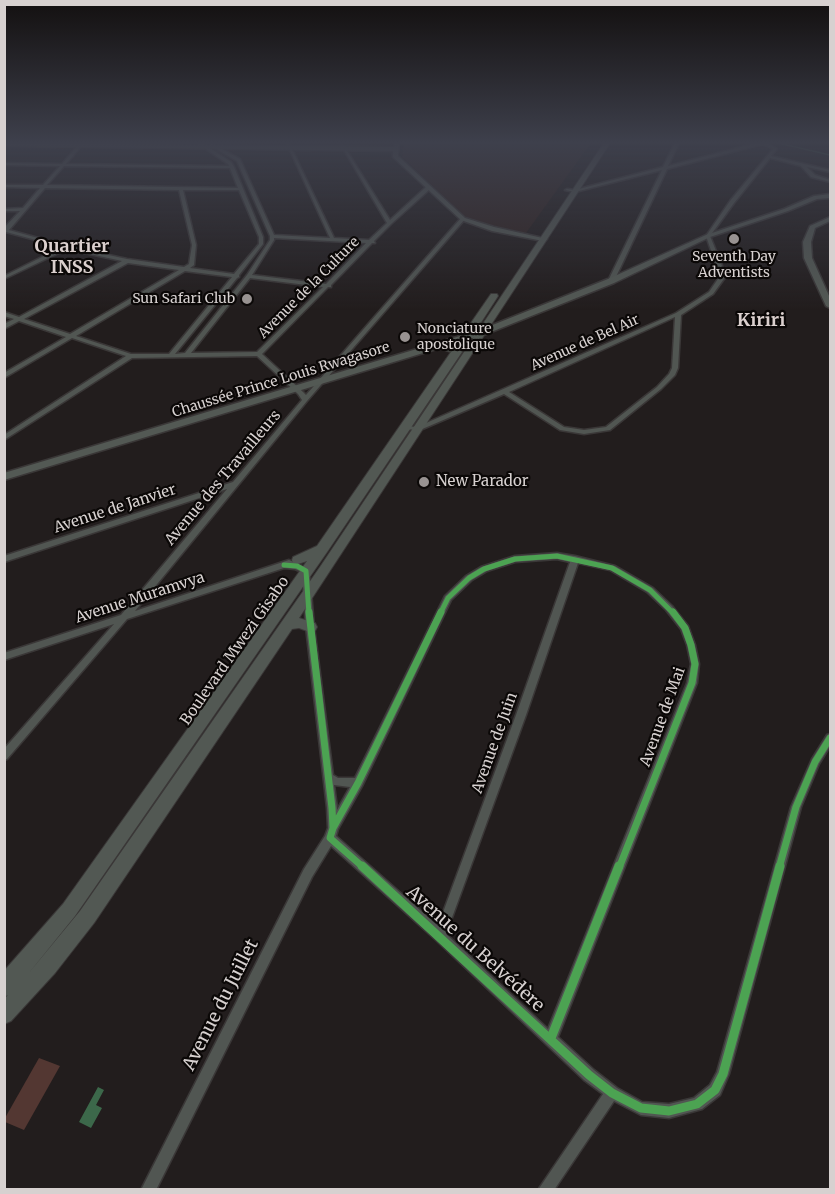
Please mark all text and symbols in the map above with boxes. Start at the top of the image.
marker: Seventh Day Adventists [727,232,741,246]
street label: Avenue de la Culture [255,234,363,342]
district label: Quartier INSS [35,236,109,278]
place label: Seventh Day Adventists [692,249,776,282]
place label: Sun Safari Club [132,291,235,307]
marker: Sun Safari Club [240,292,254,306]
district label: Kiriri [737,310,785,332]
street label: Avenue de Bel Air [528,312,642,374]
place label: Nonciature apostolique [417,321,495,354]
marker: Nonciature apostolique [398,330,412,344]
street label: Chaussée Prince Louis Rwagasore [170,339,392,421]
street label: Avenue des Travailleurs [161,407,285,549]
place label: New Parador [436,473,528,491]
marker: New Parador [417,475,431,489]
street label: Avenue de Janvier [52,481,178,537]
street label: Avenue Muramvya [73,569,207,627]
street label: Boulevard Mwezi Gisabo [177,573,293,729]
street label: Avenue de Mai [637,665,689,769]
street label: Avenue de Juin [468,690,522,796]
street label: Avenue du Belvédère [402,881,548,1017]
street label: Avenue du Juillet [179,936,263,1074]

